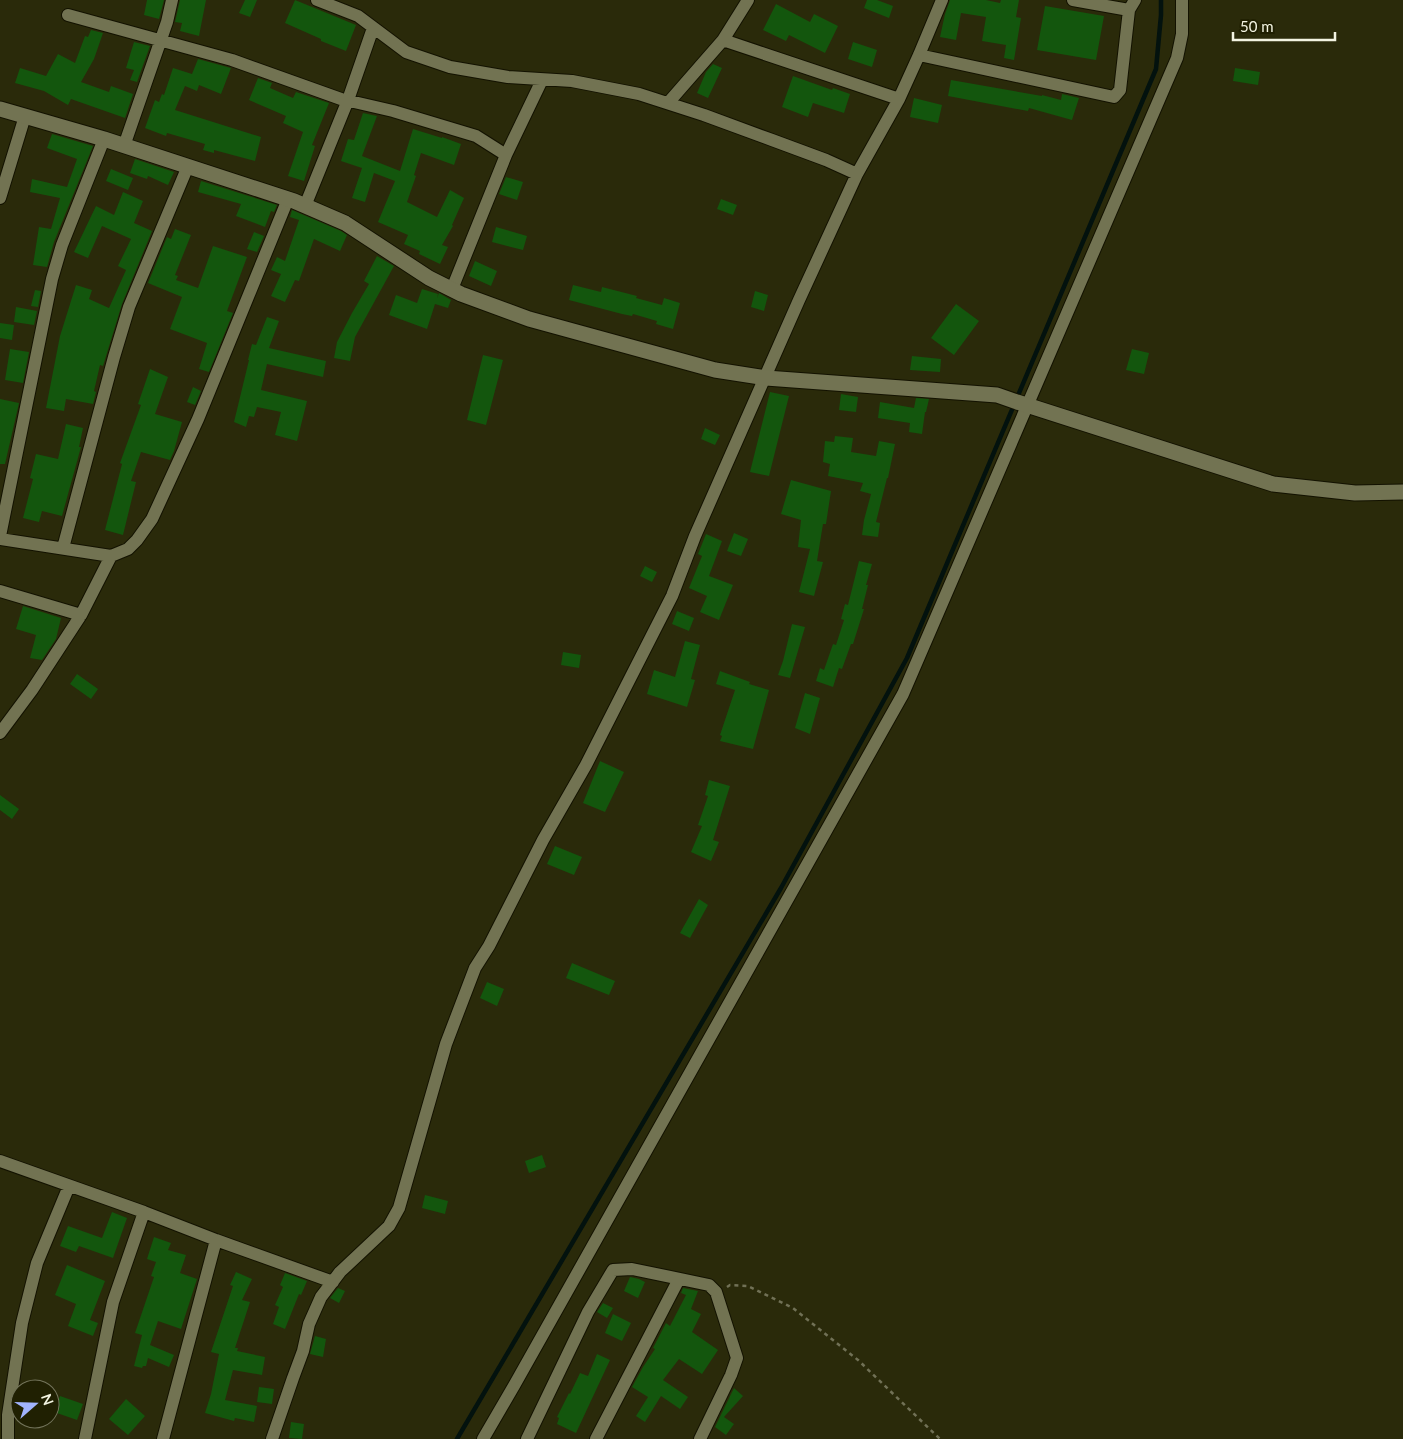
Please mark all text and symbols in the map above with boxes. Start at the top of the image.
scale bar [1233,10,1336,42]
text: 50 m [1240,17,1274,35]
north arrow [10,1379,60,1429]
text: N [38,1391,58,1407]

